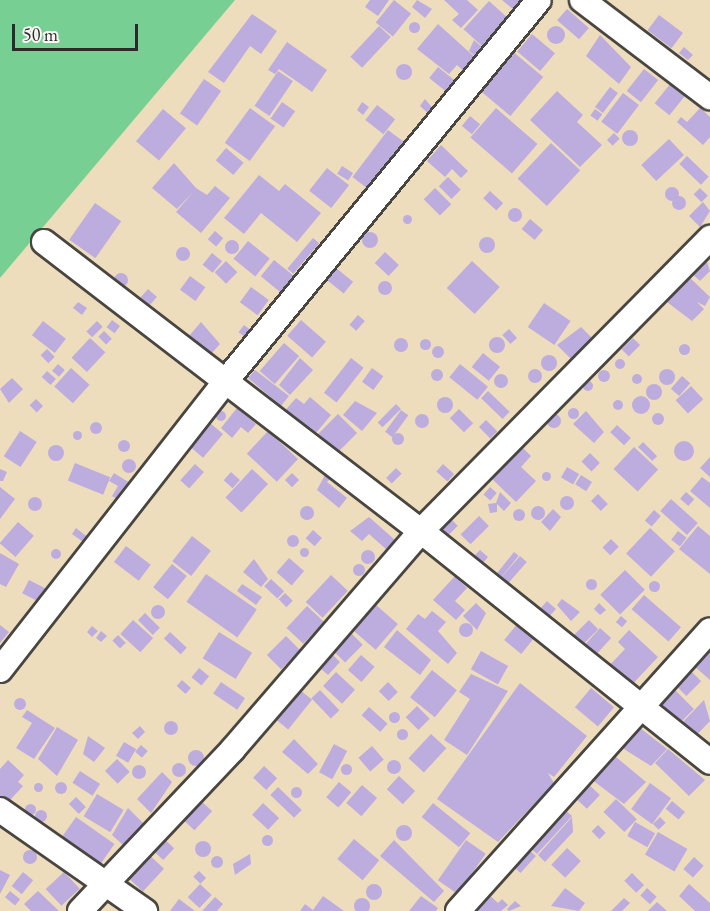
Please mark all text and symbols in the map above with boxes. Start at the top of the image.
scale bar [15,12,141,50]
text: 50 m [23,23,58,46]

